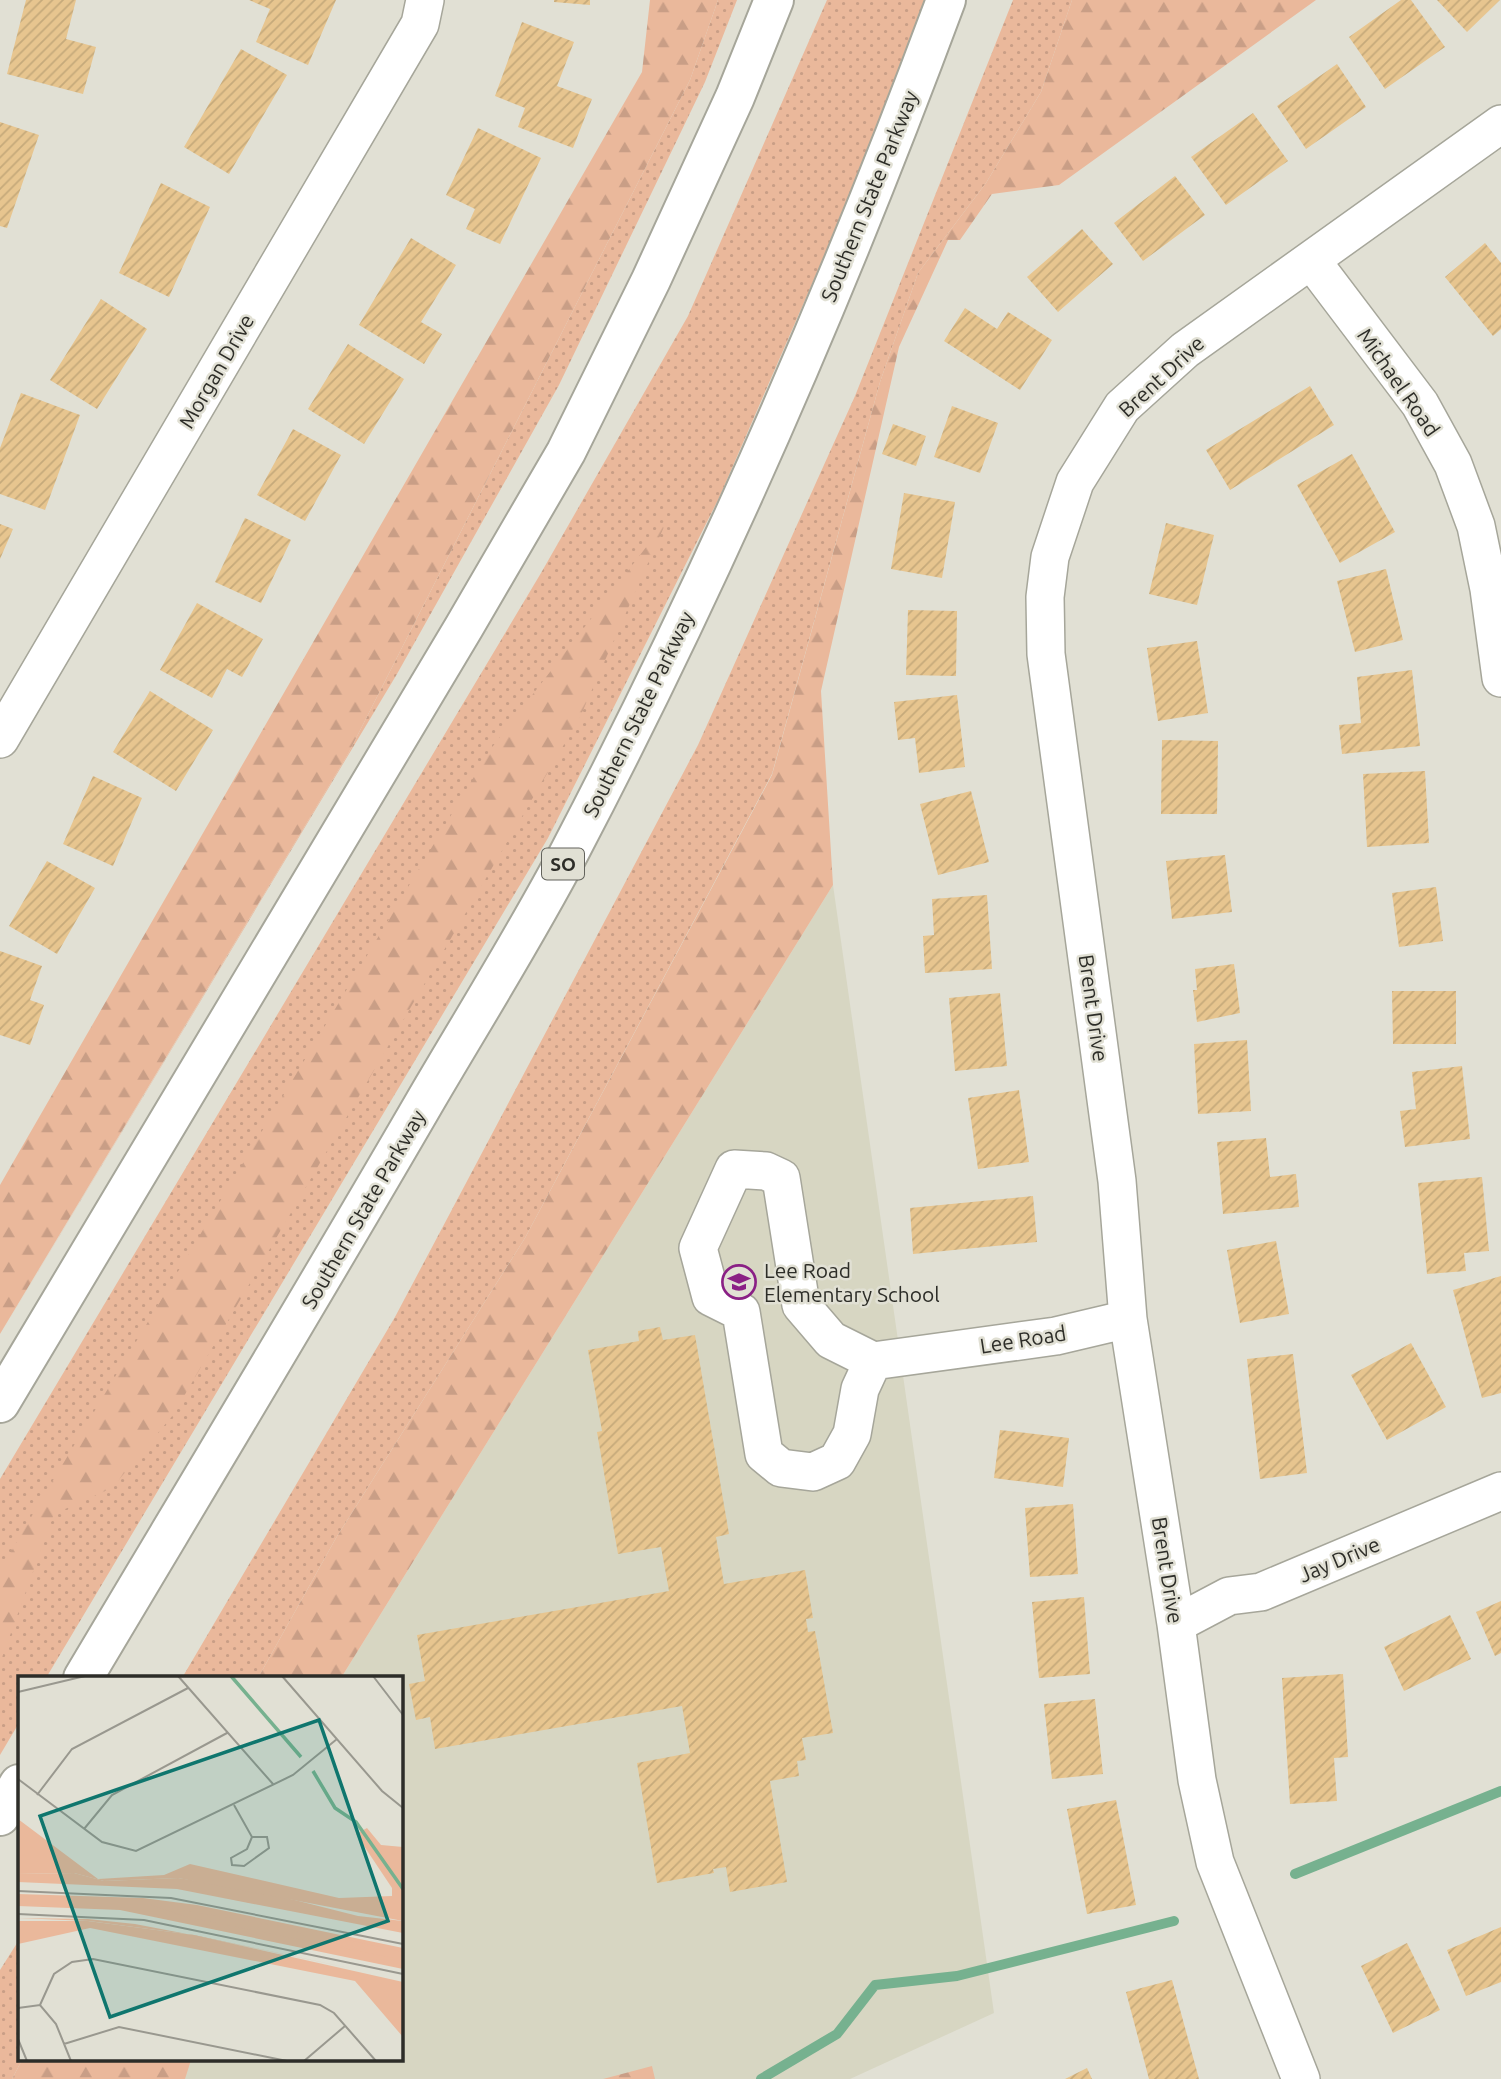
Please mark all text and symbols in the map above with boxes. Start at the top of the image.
street label: Southern State Parkway [816,87,922,305]
street label: Morgan Drive [174,310,258,432]
street label: Michael Road [1353,323,1445,441]
street label: Brent Drive [1113,331,1209,421]
street label: Southern State Parkway [578,607,698,821]
road number: SO [542,848,584,880]
street label: Brent Drive [1075,953,1113,1063]
street label: Southern State Parkway [296,1105,430,1313]
place label: Lee Road Elementary School [764,1258,940,1306]
school or university icon: Lee Road Elementary School [720,1263,758,1301]
street label: Lee Road [978,1320,1068,1358]
street label: Brent Drive [1148,1515,1188,1625]
street label: Jay Drive [1295,1531,1383,1587]
inset map [18,1676,402,2062]

